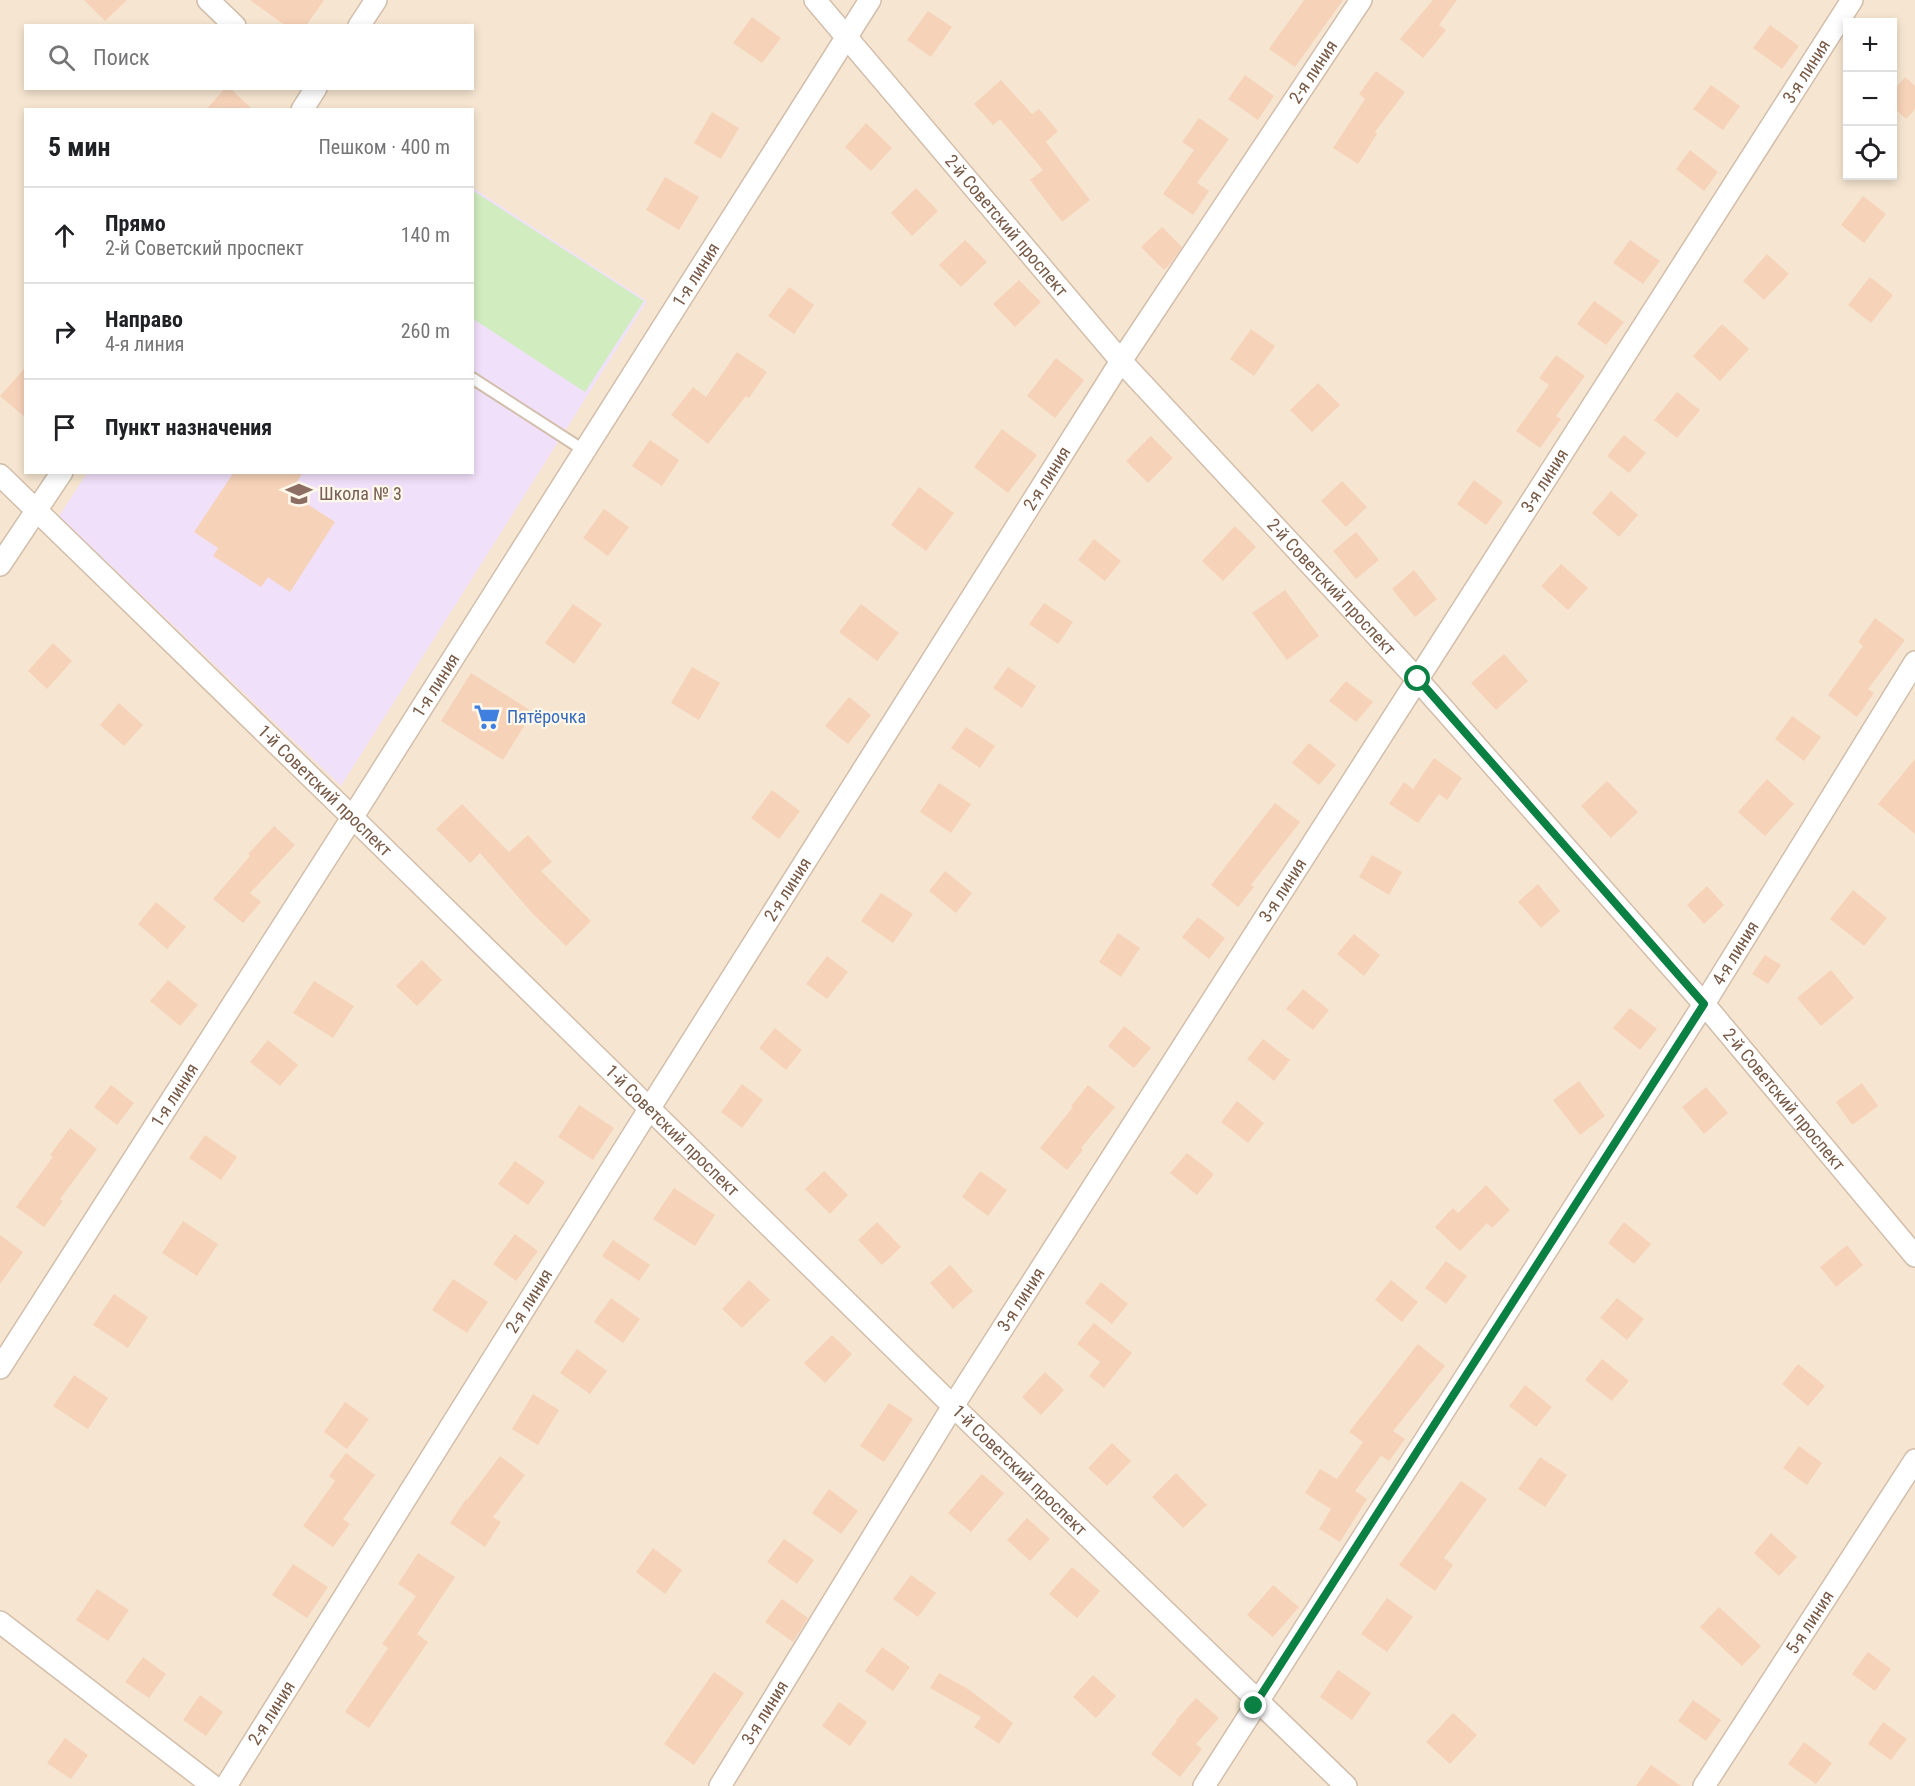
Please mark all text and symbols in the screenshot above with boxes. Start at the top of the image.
map controls [1843,18,1897,180]
button: + [1843,18,1897,72]
search box [24,24,474,90]
street label: 3-я линия [1778,35,1834,107]
street label: 2-я линия [1284,36,1341,107]
icon: search [45,41,78,74]
text: Поиск [93,45,150,70]
button: − [1843,72,1897,126]
button: locate [1843,126,1897,180]
text: 5 мин [48,132,110,162]
text: Пешком · 400 m [318,135,450,159]
street label: 2-й Советский проспект [941,150,1073,301]
text: Прямо [105,211,166,236]
icon: ahead [48,219,81,252]
text: 140 m [401,223,450,247]
text: 2-й Советский проспект [105,236,304,260]
street label: 1-я линия [668,239,724,310]
text: Направо [105,307,183,332]
icon: right [48,315,81,348]
text: 260 m [401,319,450,343]
text: 4-я линия [105,332,184,356]
icon: arrive [48,411,81,444]
text: Пункт назначения [105,415,272,440]
street label: 2-я линия [1019,442,1075,514]
street label: 3-я линия [1516,445,1572,516]
school or university icon: Школа № 3 [284,479,314,509]
place label: Школа № 3 [319,483,402,504]
street label: 2-й Советский проспект [1263,514,1401,660]
street label: 1-я линия [407,649,464,721]
route start [1404,665,1430,691]
supermarket icon: Пятёрочка [472,702,502,732]
place label: Пятёрочка [507,706,586,727]
street label: 1-й Советский проспект [254,720,397,861]
street label: 2-я линия [759,853,815,925]
street label: 3-я линия [1254,854,1311,926]
street label: 4-я линия [1707,917,1763,989]
street label: 2-й Советский проспект [1719,1024,1850,1175]
street label: 1-я линия [146,1059,202,1131]
street label: 1-й Советский проспект [601,1060,744,1201]
street label: 3-я линия [992,1264,1049,1335]
street label: 2-я линия [501,1265,557,1337]
street label: 1-й Советский проспект [948,1400,1092,1540]
street label: 5-я линия [1781,1586,1838,1658]
street label: 3-я линия [737,1676,792,1748]
street label: 2-я линия [243,1677,299,1749]
route end [1240,1692,1266,1718]

